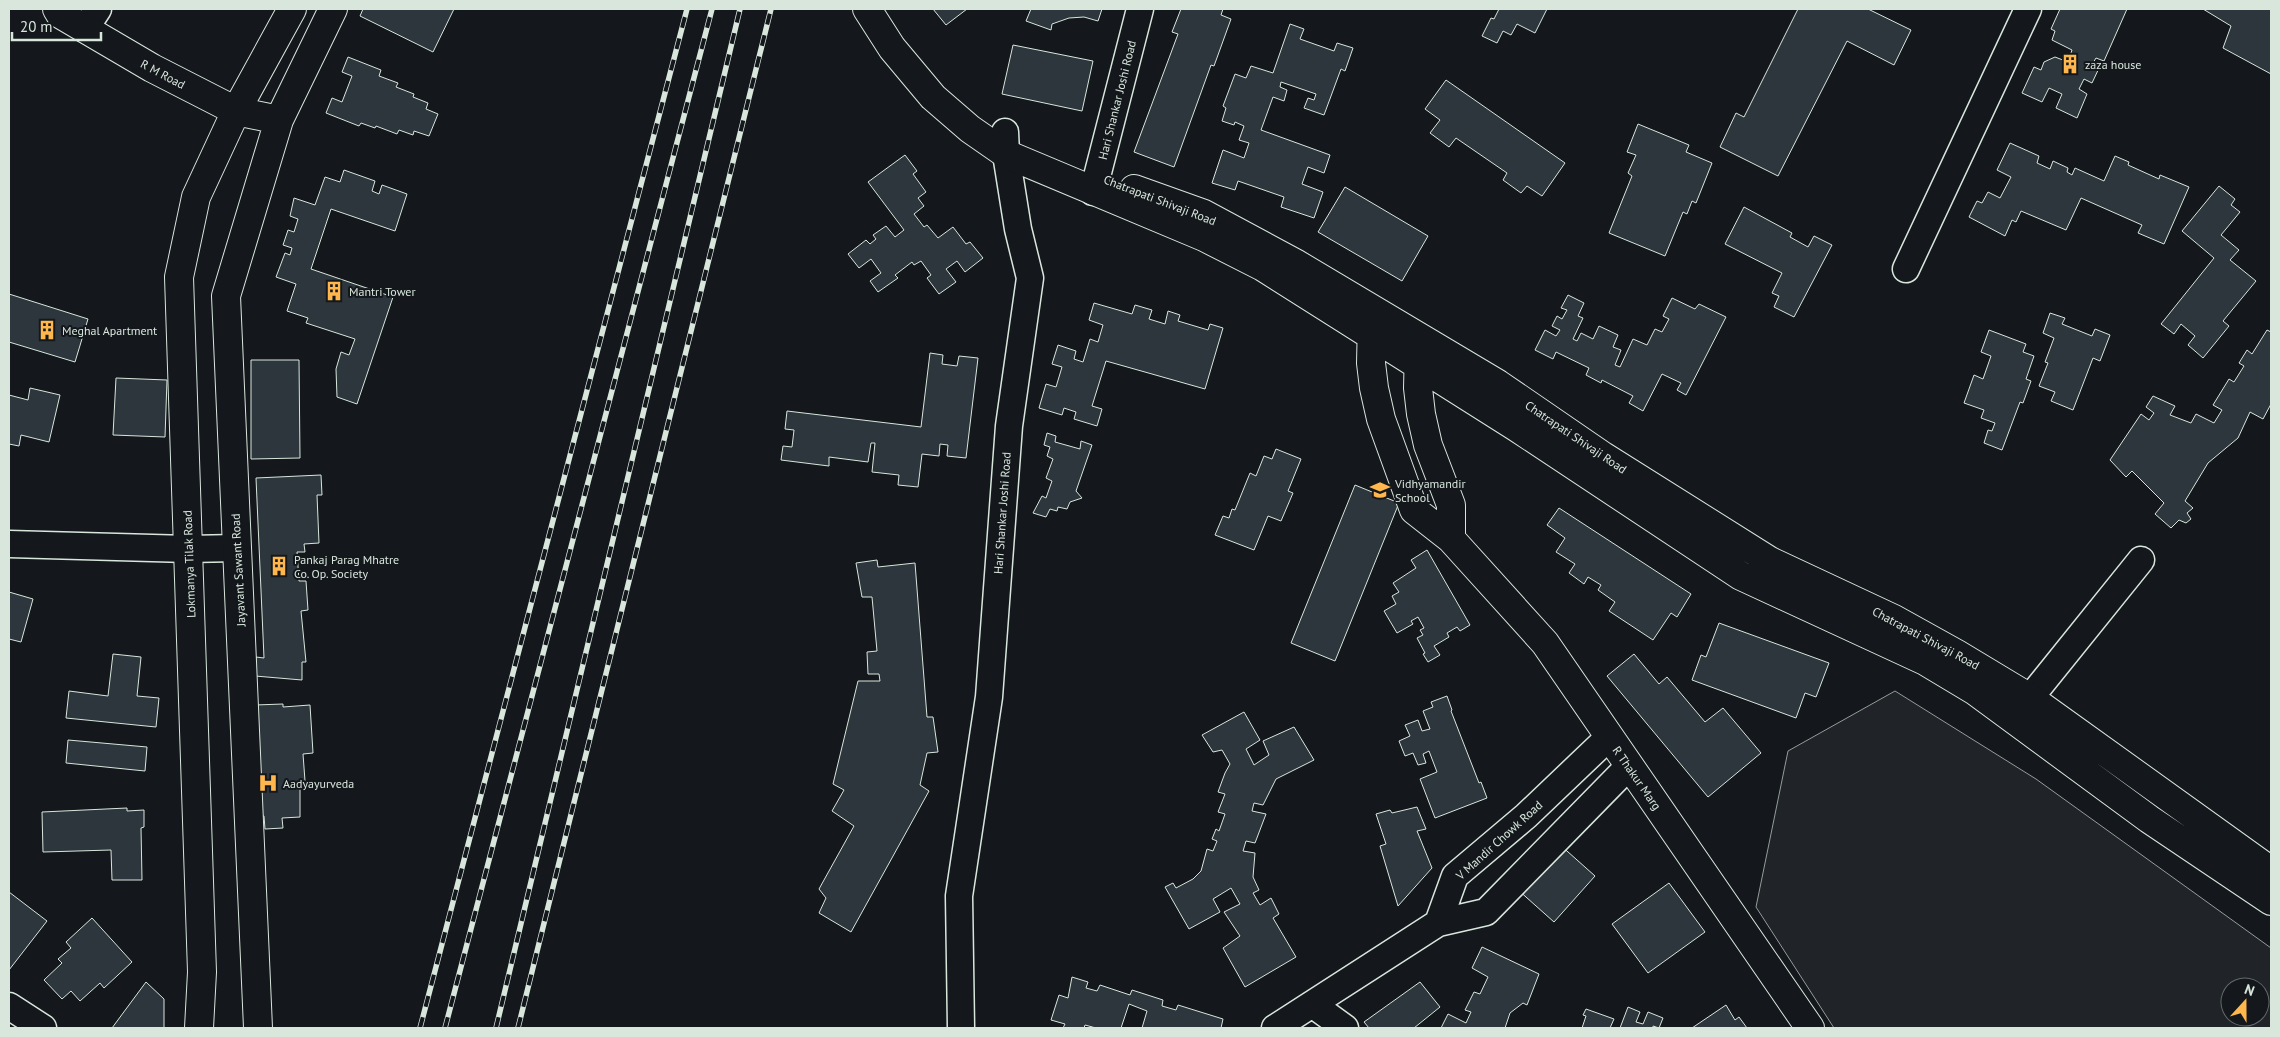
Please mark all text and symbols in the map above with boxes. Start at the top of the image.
scale bar [12,10,101,42]
text: 20 m [20,17,53,36]
street label: Hari Shankar Joshi Road [1095,39,1139,161]
building icon: zaza house [2059,53,2081,75]
street label: R M Road [138,56,188,92]
place label: zaza house [2085,57,2141,72]
street label: Chatrapati Shivaji Road [1102,172,1218,228]
building icon: Mantri Tower [323,280,345,302]
place label: Mantri Tower [349,284,416,299]
building icon: Meghal Apartment [36,319,58,341]
place label: Meghal Apartment [62,323,157,338]
street label: Chatrapati Shivaji Road [1522,397,1630,477]
street label: Hari Shankar Joshi Road [990,451,1014,575]
place label: Vidhyamandir School [1394,476,1466,505]
school or university icon: Vidhyamandir School [1369,479,1391,501]
street label: Lokmanya Tilak Road [180,510,198,618]
street label: Jayavant Sawant Road [228,513,248,628]
place label: Pankaj Parag Mhatre Co. Op. Society [294,552,399,581]
building icon: Pankaj Parag Mhatre Co. Op. Society [268,555,290,577]
street label: Chatrapati Shivaji Road [1870,603,1982,673]
street label: R Thakur Marg [1609,743,1665,813]
hospital icon: Aadyayurveda [257,772,279,794]
place label: Aadyayurveda [283,776,354,791]
street label: V Mandir Chowk Road [1452,797,1545,883]
north arrow [2220,977,2270,1027]
text: N [2242,980,2257,1000]

